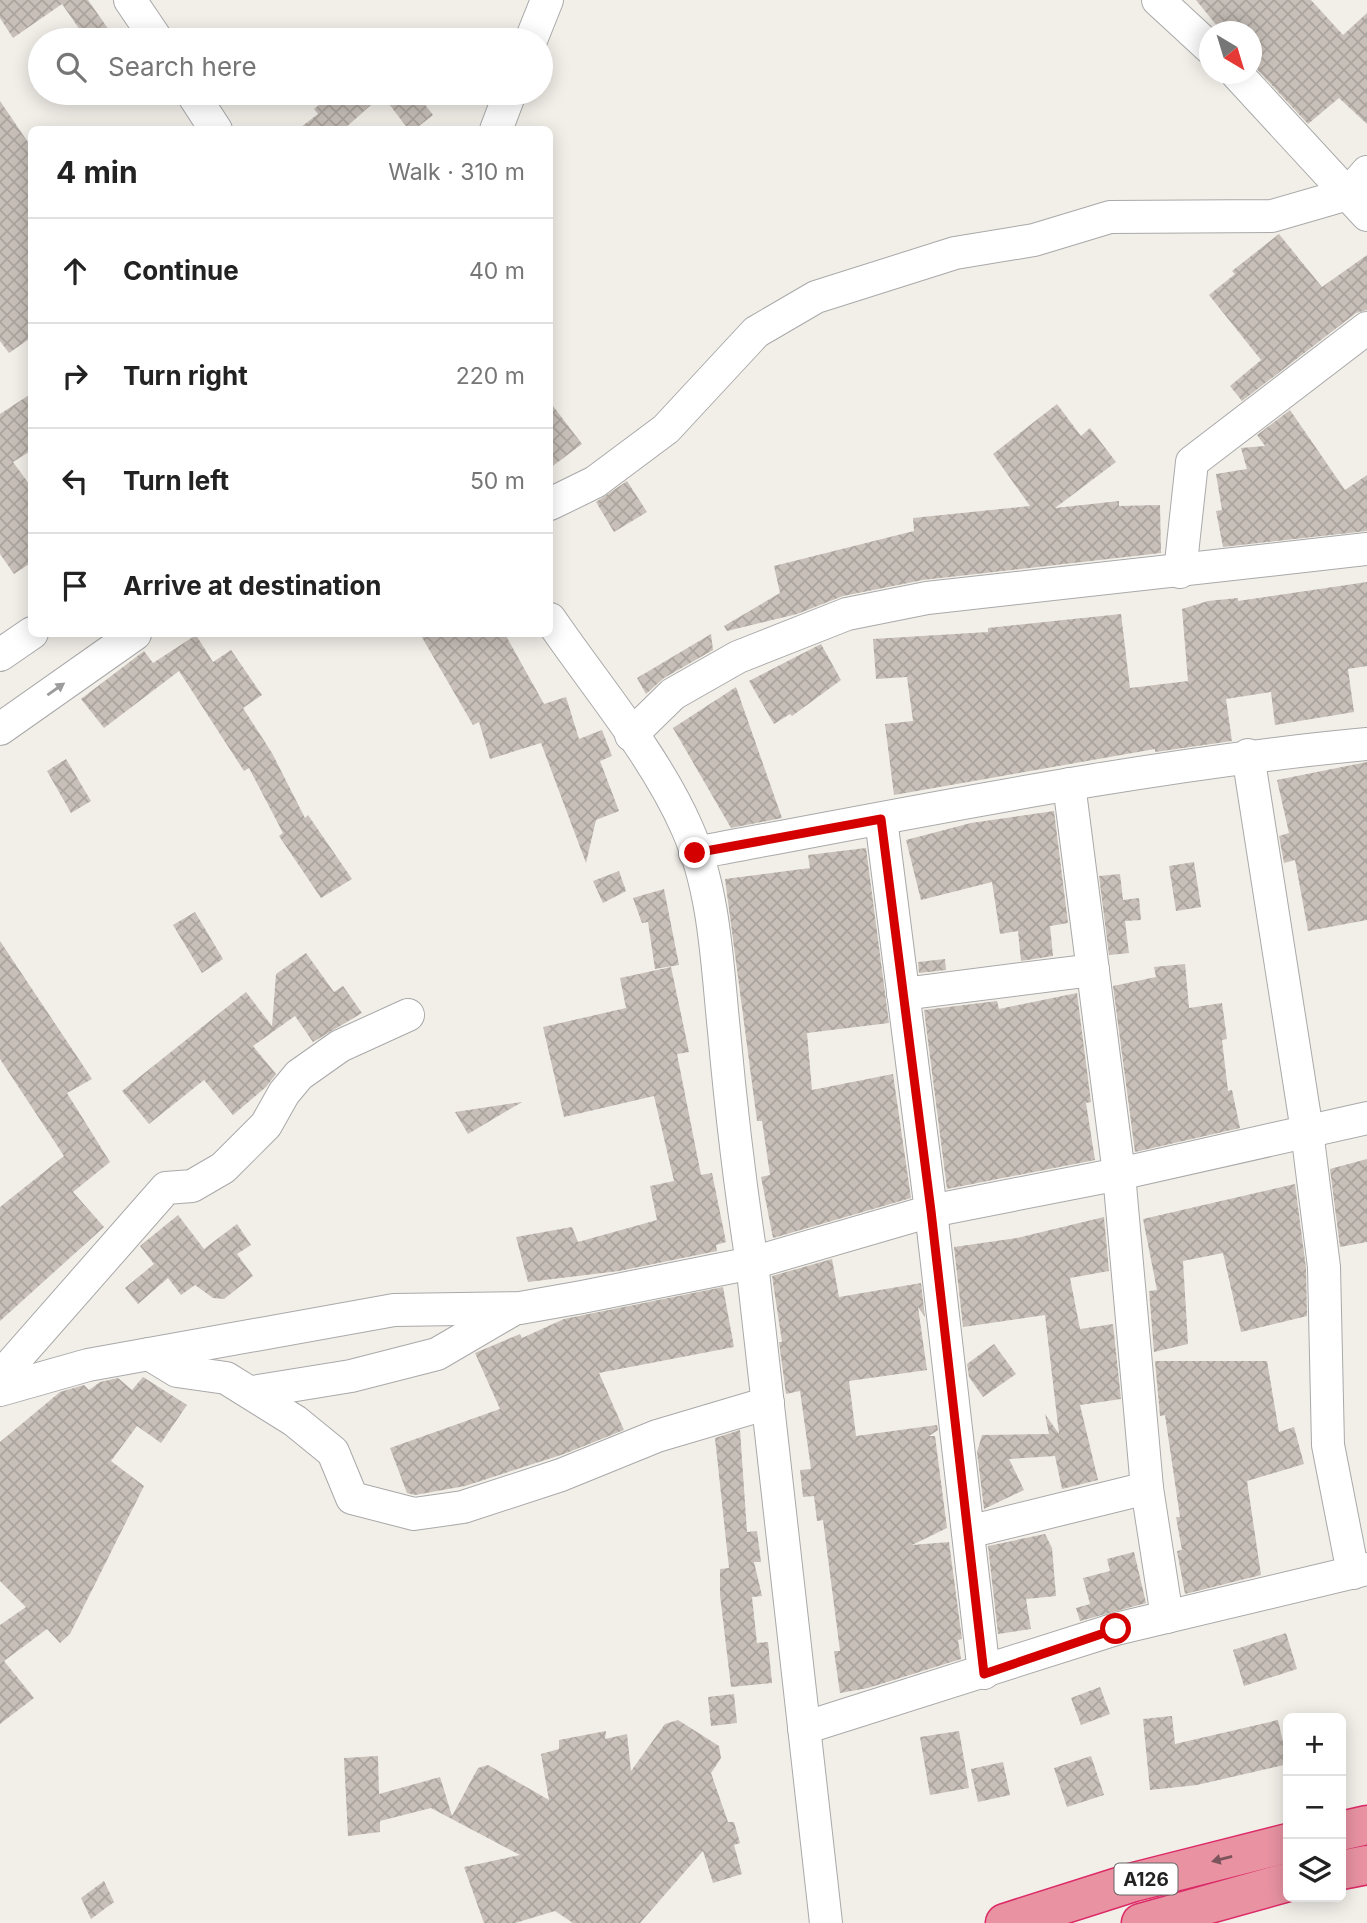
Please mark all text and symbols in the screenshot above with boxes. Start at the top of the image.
north arrow [1199,21,1262,84]
search box [28,28,553,105]
icon: search [52,48,90,86]
text: Search here [108,51,257,82]
text: 4 min [56,154,138,190]
text: Walk · 310 m [388,158,525,186]
icon: ahead [56,252,94,290]
text: Continue [123,255,239,286]
text: 40 m [469,257,525,285]
icon: right [56,357,94,395]
text: Turn right [123,360,248,391]
text: 220 m [456,362,525,390]
icon: left [56,462,94,500]
text: Turn left [123,465,229,496]
text: 50 m [470,467,525,495]
icon: arrive [56,567,94,605]
text: Arrive at destination [123,570,382,601]
one-way arrow [47,682,65,696]
route end [679,837,710,868]
route start [1100,1613,1131,1644]
map controls [1283,1713,1346,1902]
button: + [1283,1713,1346,1776]
button: − [1283,1776,1346,1839]
button: layers [1283,1839,1346,1902]
one-way arrow [1211,1854,1233,1865]
road number: A126 [1114,1864,1178,1895]

